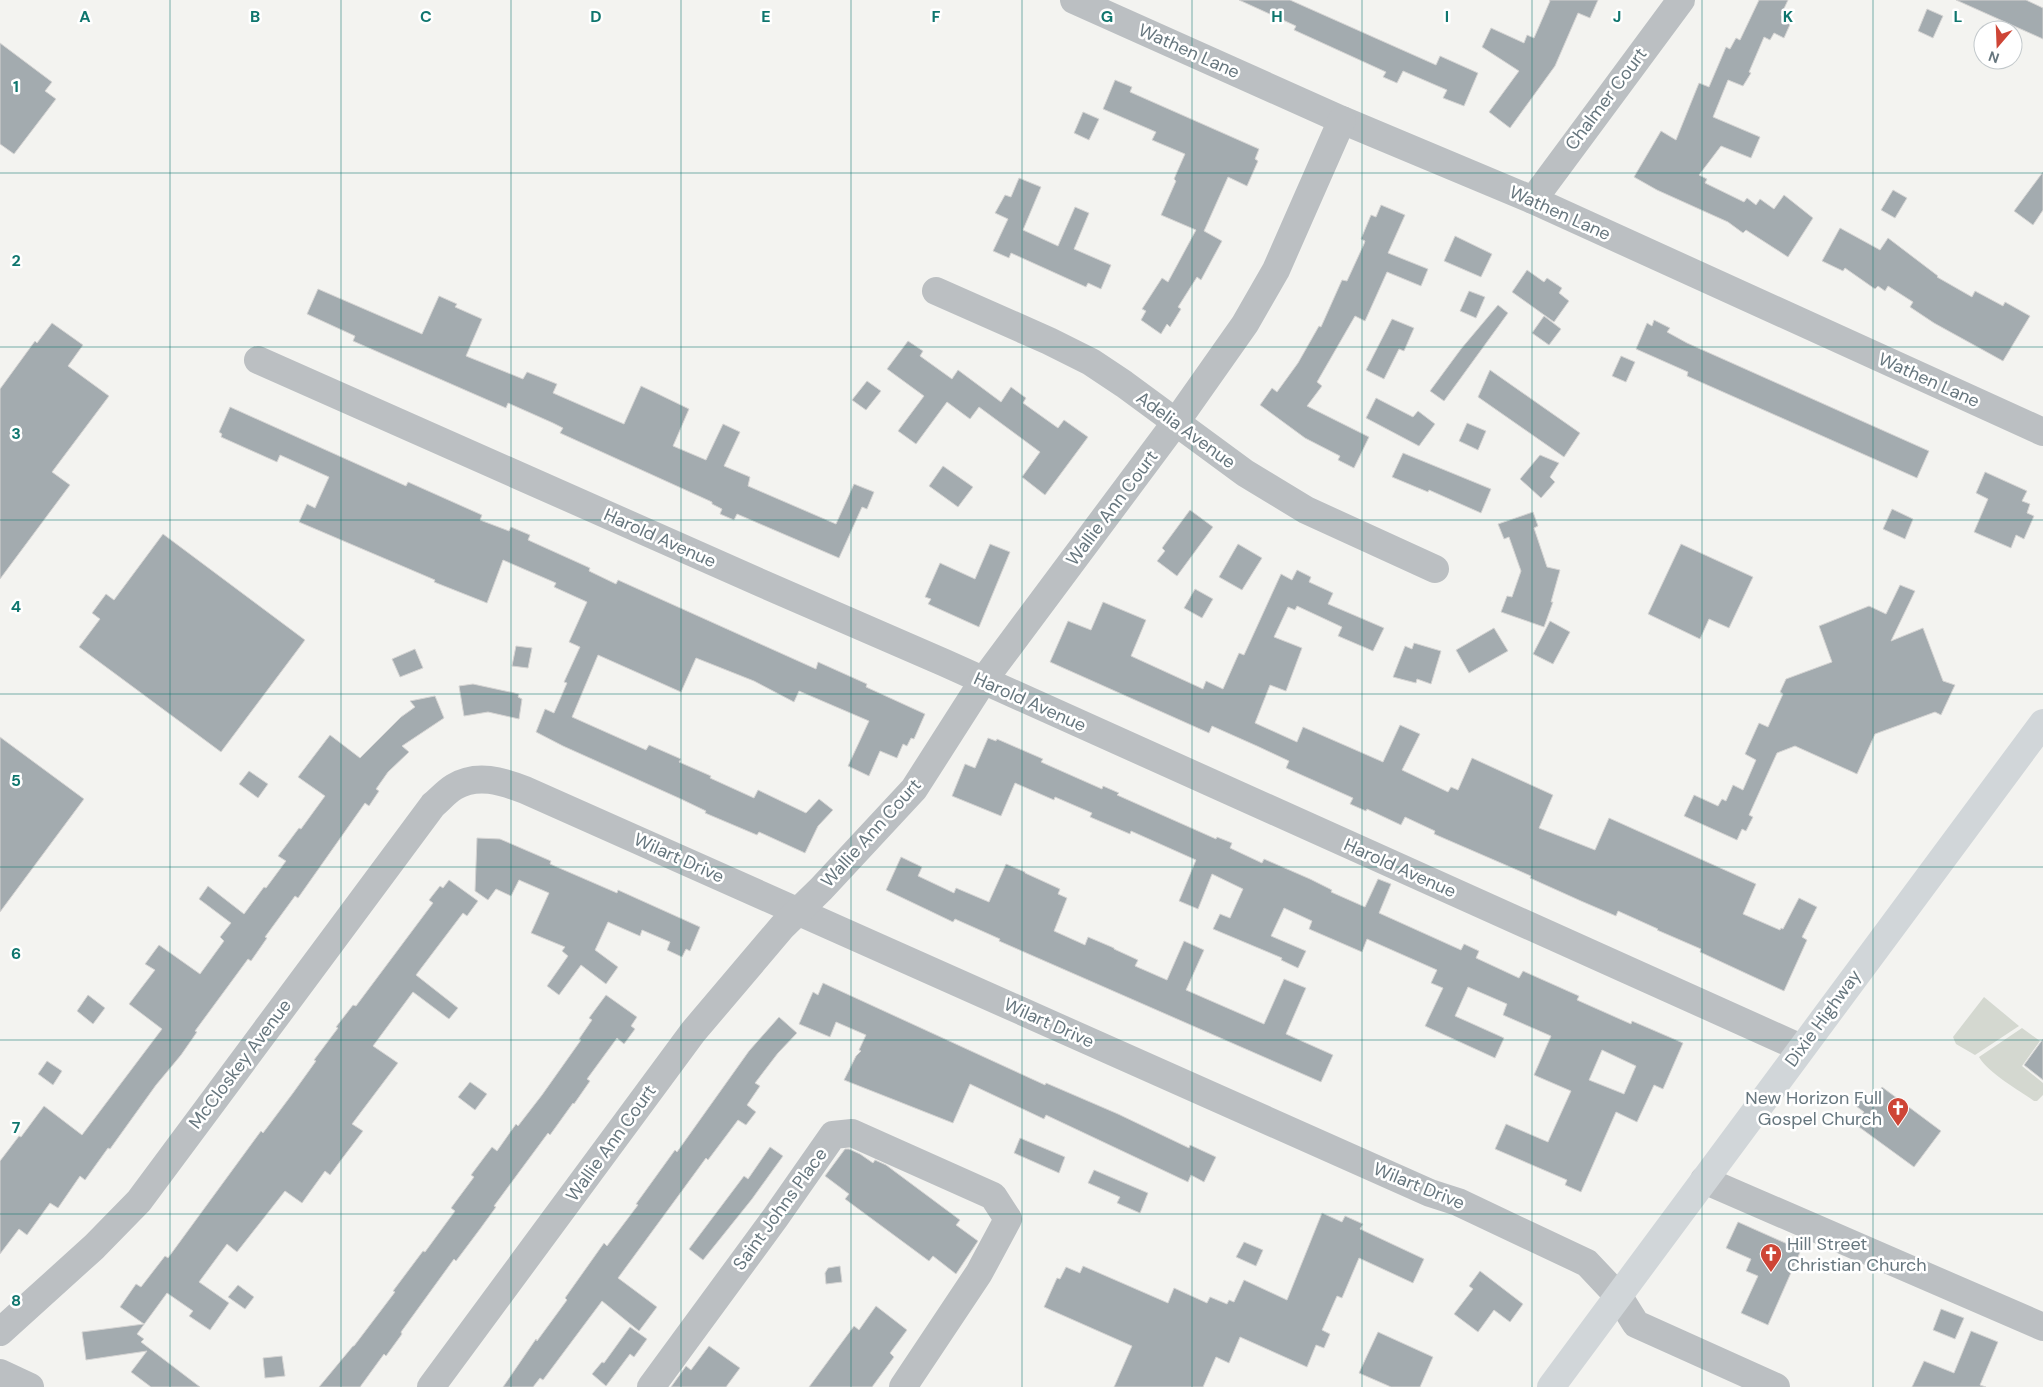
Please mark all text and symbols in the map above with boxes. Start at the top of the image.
text: A [79,6,91,27]
text: B [250,6,260,27]
text: C [420,6,432,27]
text: D [590,6,602,27]
text: E [761,6,771,27]
text: F [932,6,941,27]
text: G [1101,6,1113,27]
text: H [1271,6,1283,27]
text: I [1445,6,1449,27]
text: J [1613,6,1621,27]
text: K [1783,6,1794,27]
text: L [1954,6,1963,27]
street label: Wathen Lane [1134,18,1244,84]
north arrow [1973,20,2023,70]
street label: Chalmer Court [1560,43,1652,155]
text: N [1986,47,2002,67]
text: 1 [13,76,19,97]
street label: Wathen Lane [1505,180,1615,246]
text: 2 [11,250,21,271]
street label: Wathen Lane [1874,347,1984,413]
street label: Adelia Avenue [1132,386,1240,474]
text: 3 [11,423,21,444]
street label: Wallie Ann Court [1061,445,1163,571]
street label: Harold Avenue [600,503,720,573]
text: 4 [11,596,21,617]
street label: Harold Avenue [970,667,1090,737]
text: 5 [11,770,21,791]
street label: Wallie Ann Court [816,773,926,893]
street label: Wilart Drive [630,827,728,889]
street label: Harold Avenue [1340,833,1460,903]
text: 6 [11,943,21,964]
street label: Dixie Highway [1780,964,1866,1072]
street label: Wilart Drive [1000,992,1098,1054]
street label: McCloskey Avenue [183,994,297,1134]
street label: Wallie Ann Court [561,1080,661,1206]
place label: New Horizon Full Gospel Church [1745,1086,1882,1131]
church icon: New Horizon Full Gospel Church [1886,1096,1910,1127]
text: 7 [12,1117,21,1138]
street label: Saint Johns Place [727,1143,833,1275]
street label: Wilart Drive [1370,1157,1468,1215]
place label: Hill Street Christian Church [1787,1232,1927,1277]
church icon: Hill Street Christian Church [1759,1242,1783,1273]
text: 8 [11,1290,21,1311]

